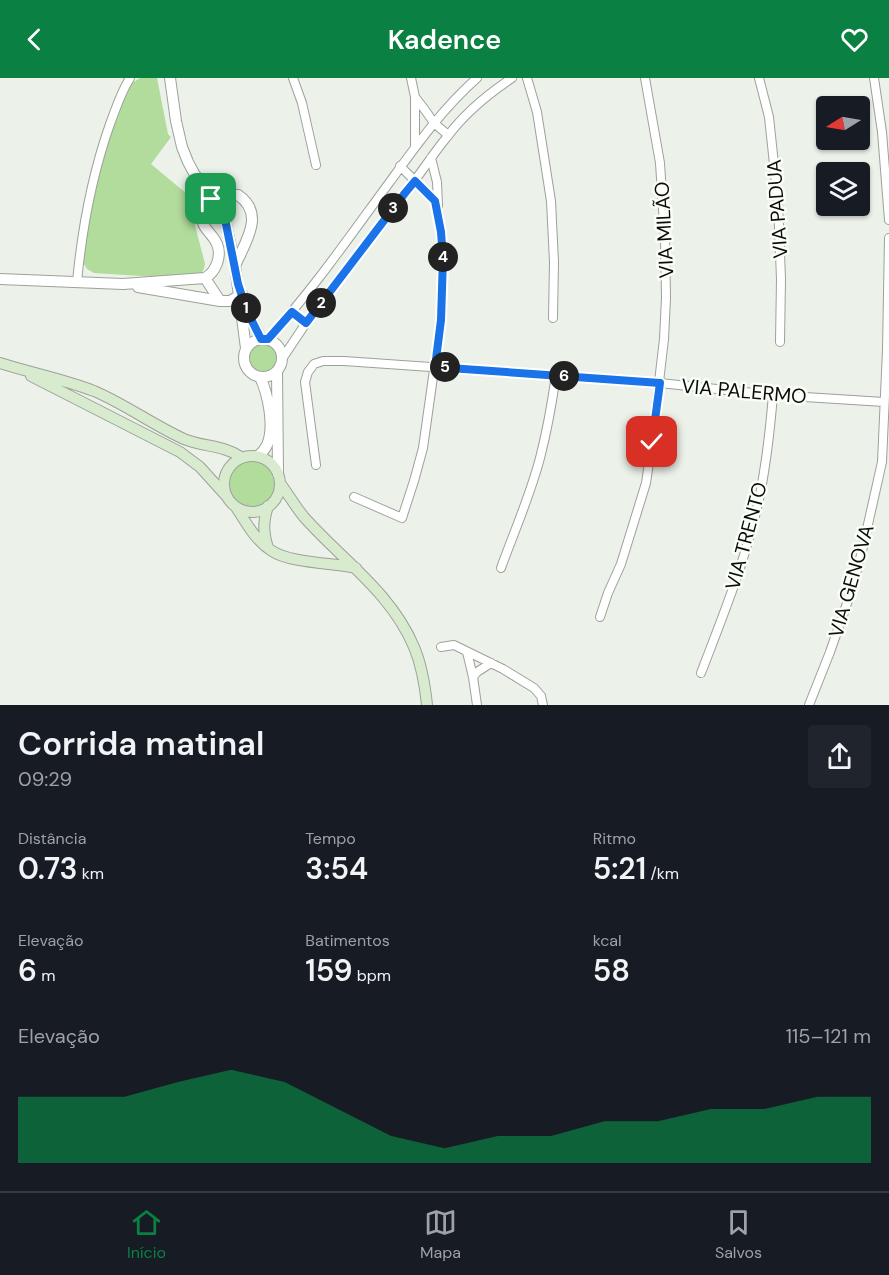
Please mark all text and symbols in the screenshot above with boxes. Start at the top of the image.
text: Kadence [388,22,501,57]
icon: back [18,23,51,56]
icon: heart [838,23,871,56]
north arrow [816,96,870,150]
map controls [816,96,870,216]
street label: VIA PADUA [761,159,793,259]
button: layers [816,162,870,216]
pin [185,173,236,224]
street label: VIA MILÃO [648,181,680,279]
icon: arrive [194,182,227,215]
pin: 3 [378,193,408,223]
text: 3 [388,197,398,218]
pin: 4 [428,242,458,272]
text: 4 [438,246,448,267]
pin: 2 [306,288,336,318]
text: 2 [316,292,326,313]
pin: 1 [231,293,261,323]
text: 1 [243,297,249,318]
pin: 5 [430,352,460,382]
text: 5 [440,356,450,377]
pin: 6 [549,361,579,391]
text: 6 [559,365,569,386]
street label: VIA PALERMO [680,373,808,409]
pin [626,416,677,467]
icon: check [635,425,668,458]
street label: VIA TRENTO [719,479,773,593]
street label: VIA GENOVA [822,521,880,641]
text: Corrida matinal [18,722,264,765]
button: share [808,725,871,788]
text: 09:29 [18,766,72,792]
text: Distância [18,828,86,849]
text: Tempo [305,828,356,849]
text: Ritmo [593,828,636,849]
text: 0.73 [18,849,78,888]
text: 3:54 [305,849,368,888]
text: 5:21 [593,849,646,888]
text: km [78,863,104,884]
text: /km [646,863,679,884]
text: Elevação [18,930,83,951]
text: Batimentos [305,930,390,951]
text: kcal [593,930,622,951]
text: 6 [18,951,37,990]
text: 159 [305,951,353,990]
text: 58 [593,951,630,990]
text: m [37,965,56,986]
text: bpm [353,965,391,986]
text: Elevação [18,1023,100,1049]
text: 115–121 m [786,1023,871,1049]
tab: Início [127,1206,166,1263]
tab: Mapa [420,1206,461,1263]
tab: Salvos [715,1206,762,1263]

